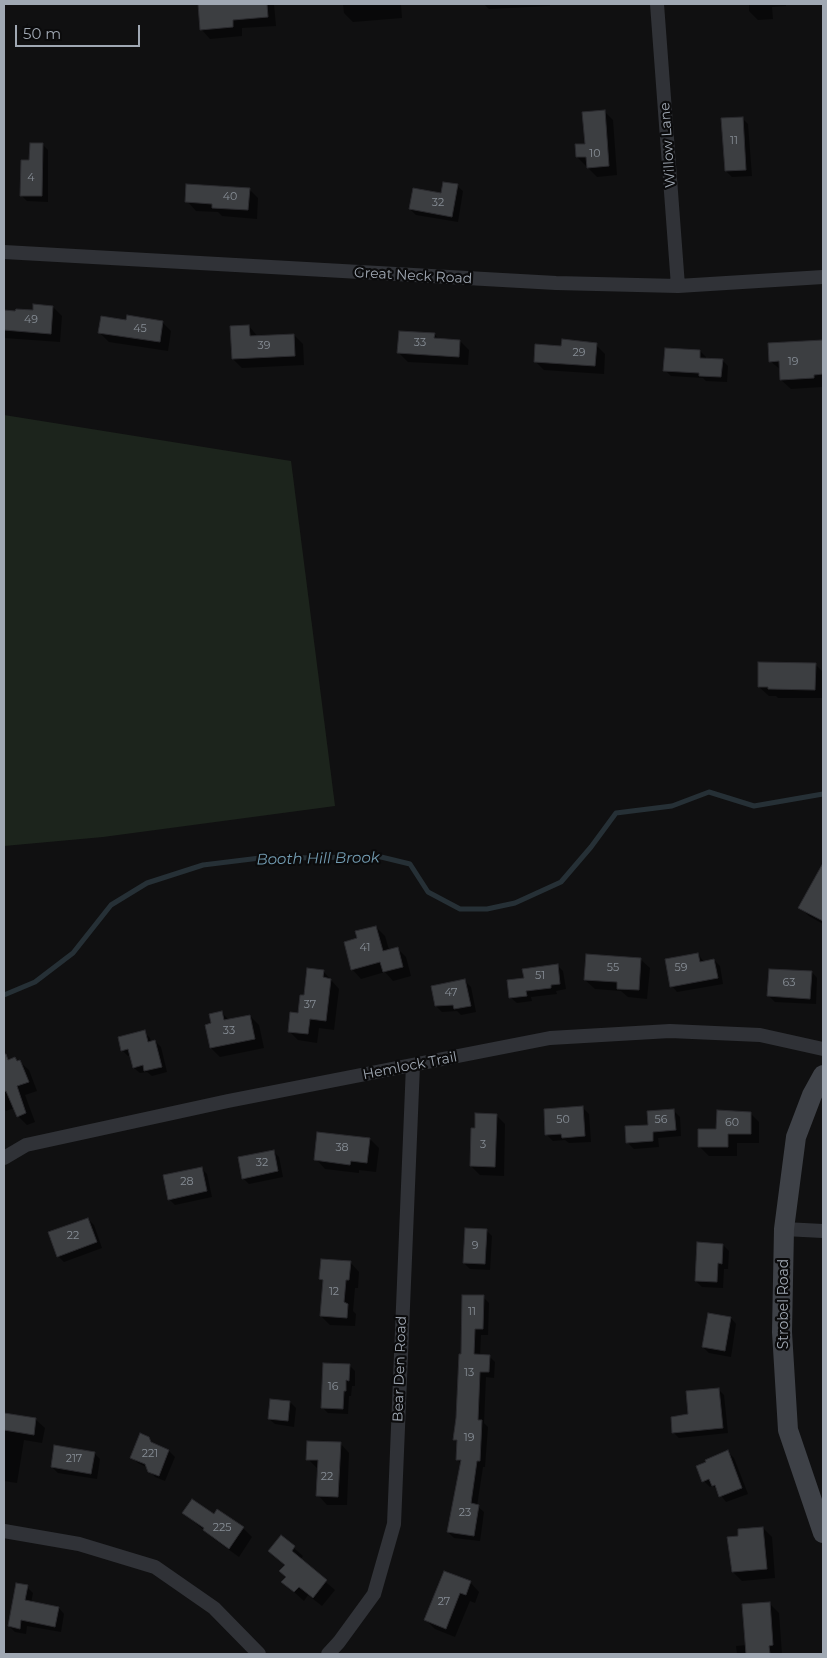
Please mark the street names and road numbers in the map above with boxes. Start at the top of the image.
street label: Willow Lane [657,102,679,188]
street label: Great Neck Road [353,265,473,287]
street label: Hemlock Trail [361,1049,459,1083]
street label: Strobel Road [776,1259,792,1349]
street label: Bear Den Road [390,1316,410,1422]

